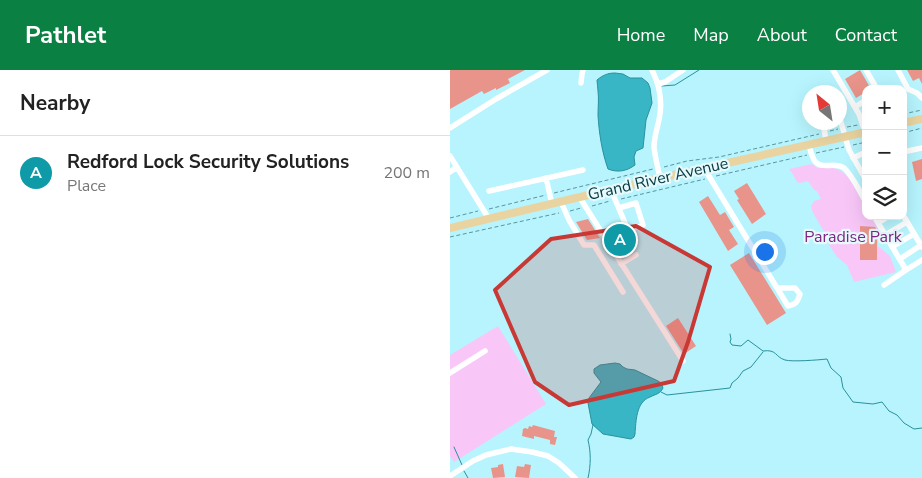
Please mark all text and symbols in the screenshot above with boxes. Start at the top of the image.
text: Pathlet [25,19,106,51]
text: Home [617,23,665,47]
text: Map [693,23,729,47]
text: About [757,23,807,47]
text: Contact [835,23,897,47]
north arrow [802,85,847,130]
map controls [862,85,907,220]
button: + [862,85,907,130]
text: Nearby [20,89,90,117]
button: − [862,130,907,175]
text: Redford Lock Security Solutions [67,149,349,175]
street label: Grand River Avenue [586,152,730,206]
text: A [30,162,42,184]
text: 200 m [383,162,430,184]
text: Place [67,175,106,197]
button: layers [862,175,907,220]
pin: A [604,221,636,259]
park label: Paradise Park [804,226,903,248]
your location [752,239,778,265]

